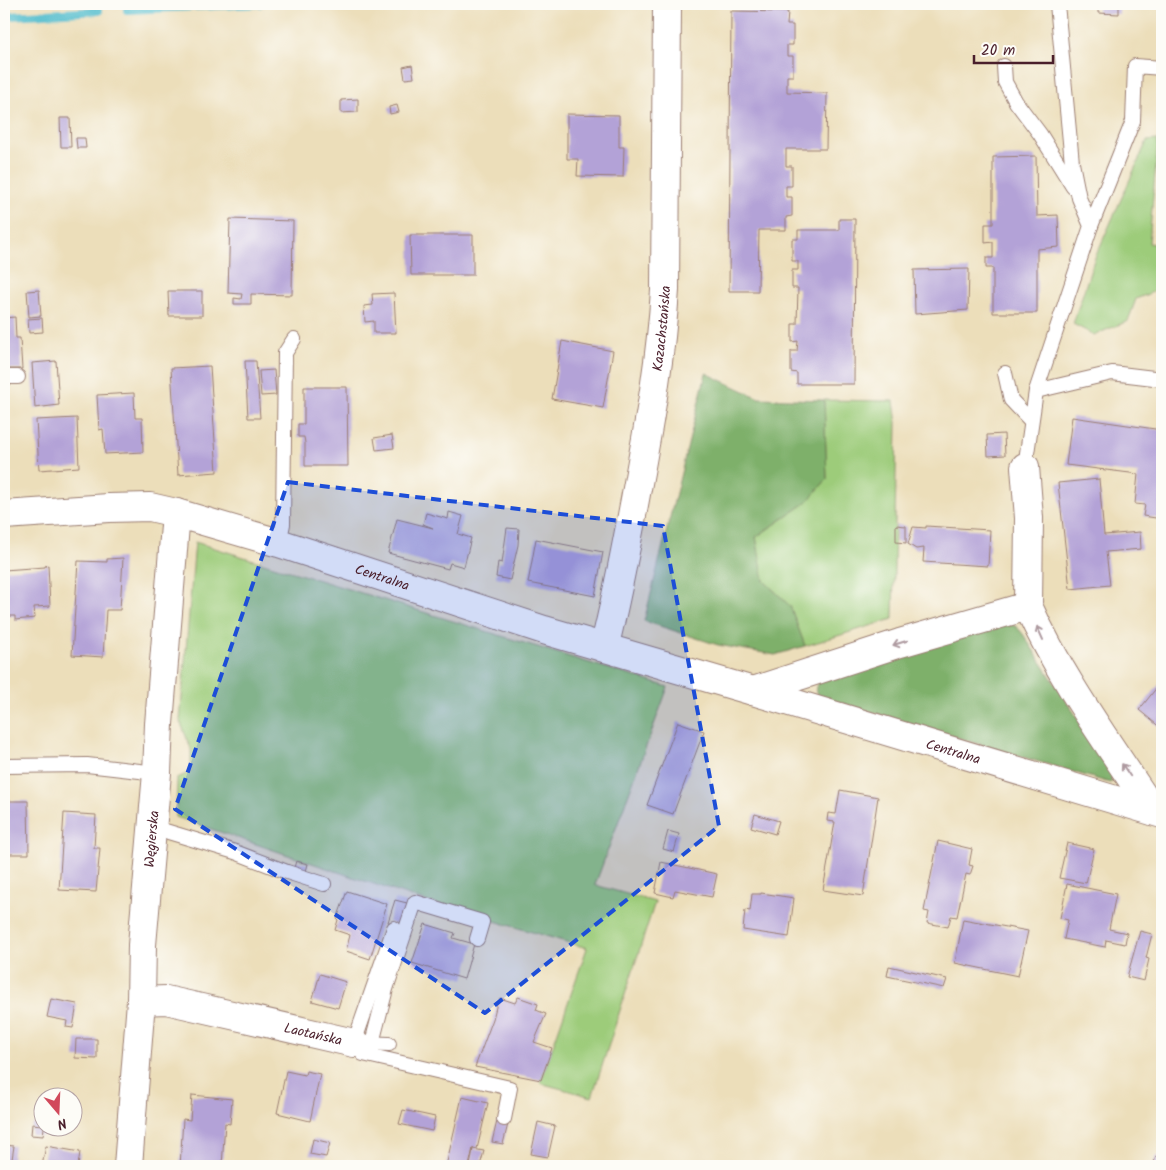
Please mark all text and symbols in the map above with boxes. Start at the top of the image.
scale bar [974,32,1052,64]
text: 20 m [981,39,1015,63]
street label: Kazachstańska [647,285,677,373]
street label: Centralna [352,559,412,597]
one-way arrow [1034,626,1044,641]
one-way arrow [892,638,908,648]
street label: Centralna [923,734,983,771]
one-way arrow [1121,764,1131,778]
street label: Węgierska [139,810,166,868]
street label: Laotańska [282,1017,344,1052]
north arrow [32,1088,82,1138]
text: N [54,1112,70,1135]

